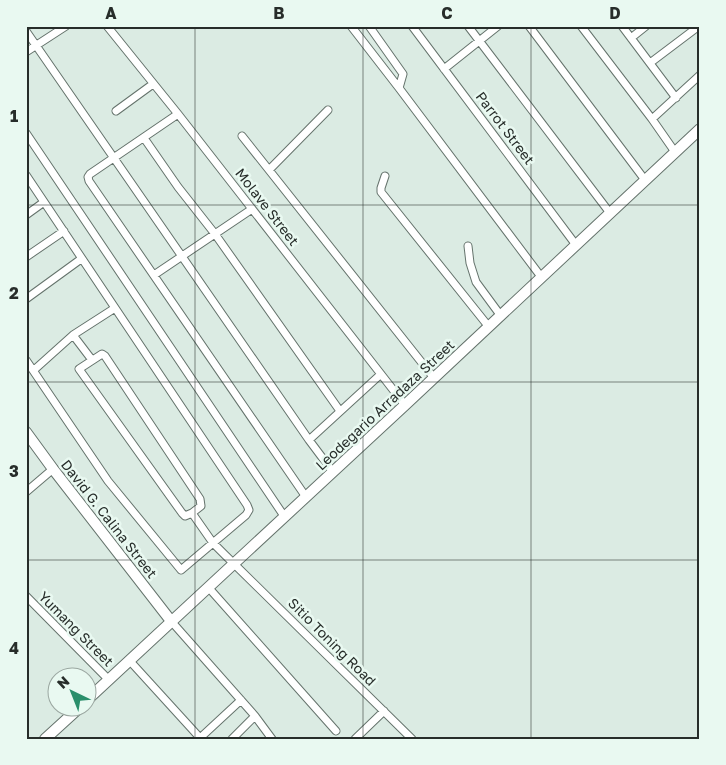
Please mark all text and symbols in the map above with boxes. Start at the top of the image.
text: A [105,3,117,23]
text: B [273,3,285,23]
text: C [441,3,453,23]
text: D [609,3,621,23]
street label: Parrot Street [473,88,538,167]
text: 1 [10,106,18,126]
street label: Molave Street [232,165,303,249]
text: 2 [9,283,19,303]
street label: Leodegario Arradaza Street [312,336,457,473]
street label: David G. Calina Street [58,456,161,581]
text: 3 [9,461,19,481]
street label: Yumang Street [35,588,117,670]
street label: Sitio Toning Road [285,594,380,689]
text: 4 [9,638,19,658]
north arrow [48,668,98,718]
text: N [53,672,72,692]

